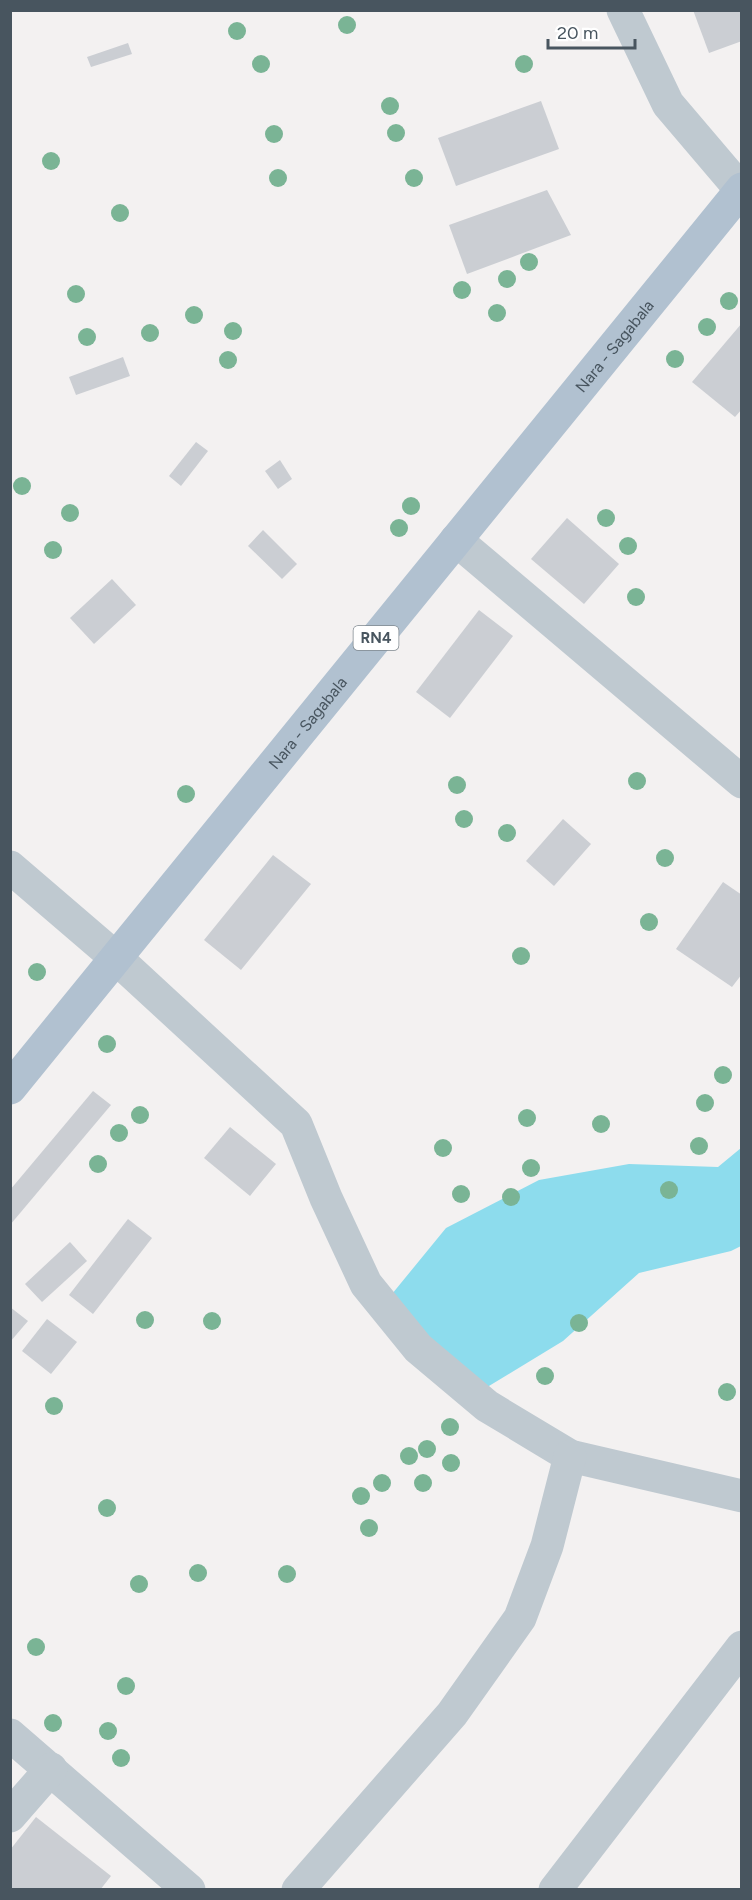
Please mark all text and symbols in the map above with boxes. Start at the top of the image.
scale bar [548,12,635,50]
text: 20 m [557,22,598,44]
street label: Nara - Sagabala [571,296,657,396]
road number: RN4 [354,626,398,650]
street label: Nara - Sagabala [264,673,351,773]

